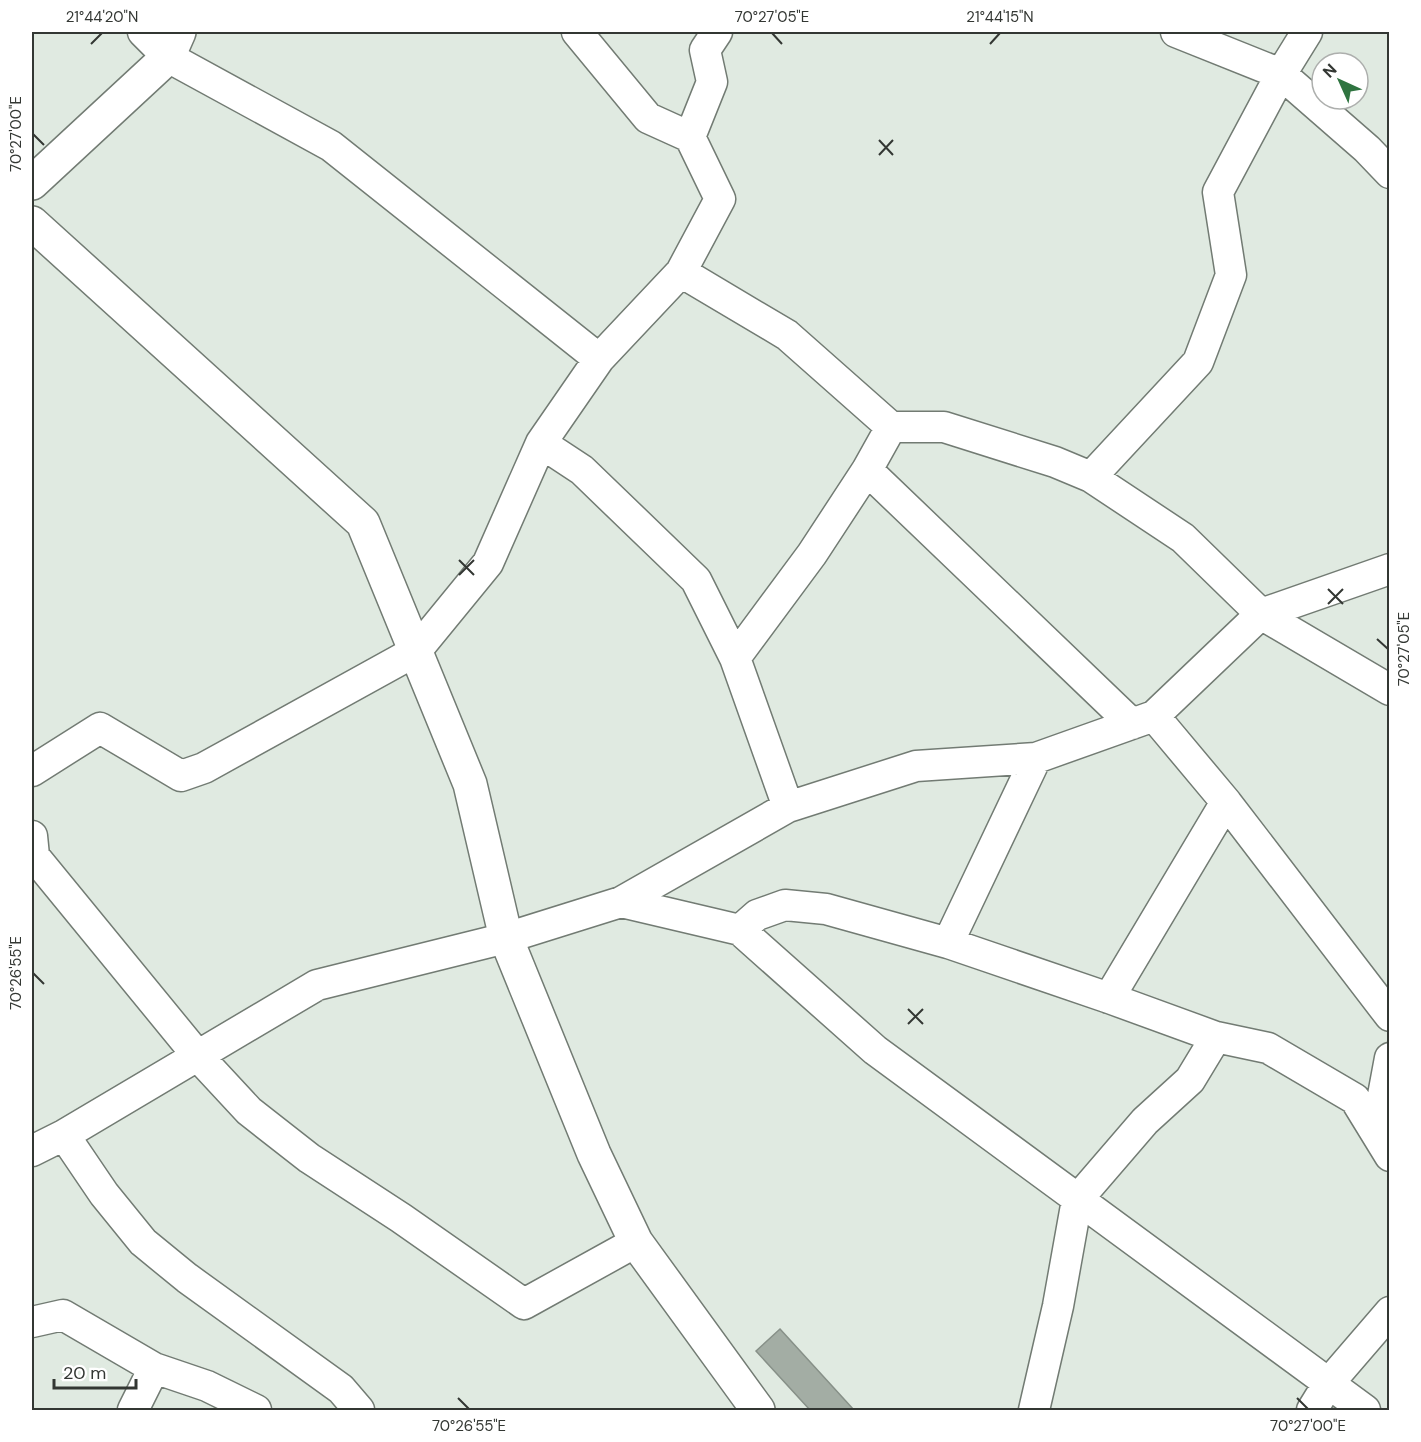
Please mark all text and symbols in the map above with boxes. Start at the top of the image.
text: 21°44'20"N [66,7,138,27]
text: 70°27'05"E [735,7,809,27]
text: 21°44'15"N [966,7,1034,27]
north arrow [1310,51,1370,111]
text: N [1318,59,1341,82]
text: 70°27'00"E [6,96,26,172]
text: 70°27'05"E [1394,612,1414,686]
text: 70°26'55"E [6,936,26,1010]
scale bar [54,1352,136,1390]
text: 20 m [63,1361,106,1385]
text: 70°26'55"E [432,1416,506,1436]
text: 70°27'00"E [1270,1416,1346,1436]

